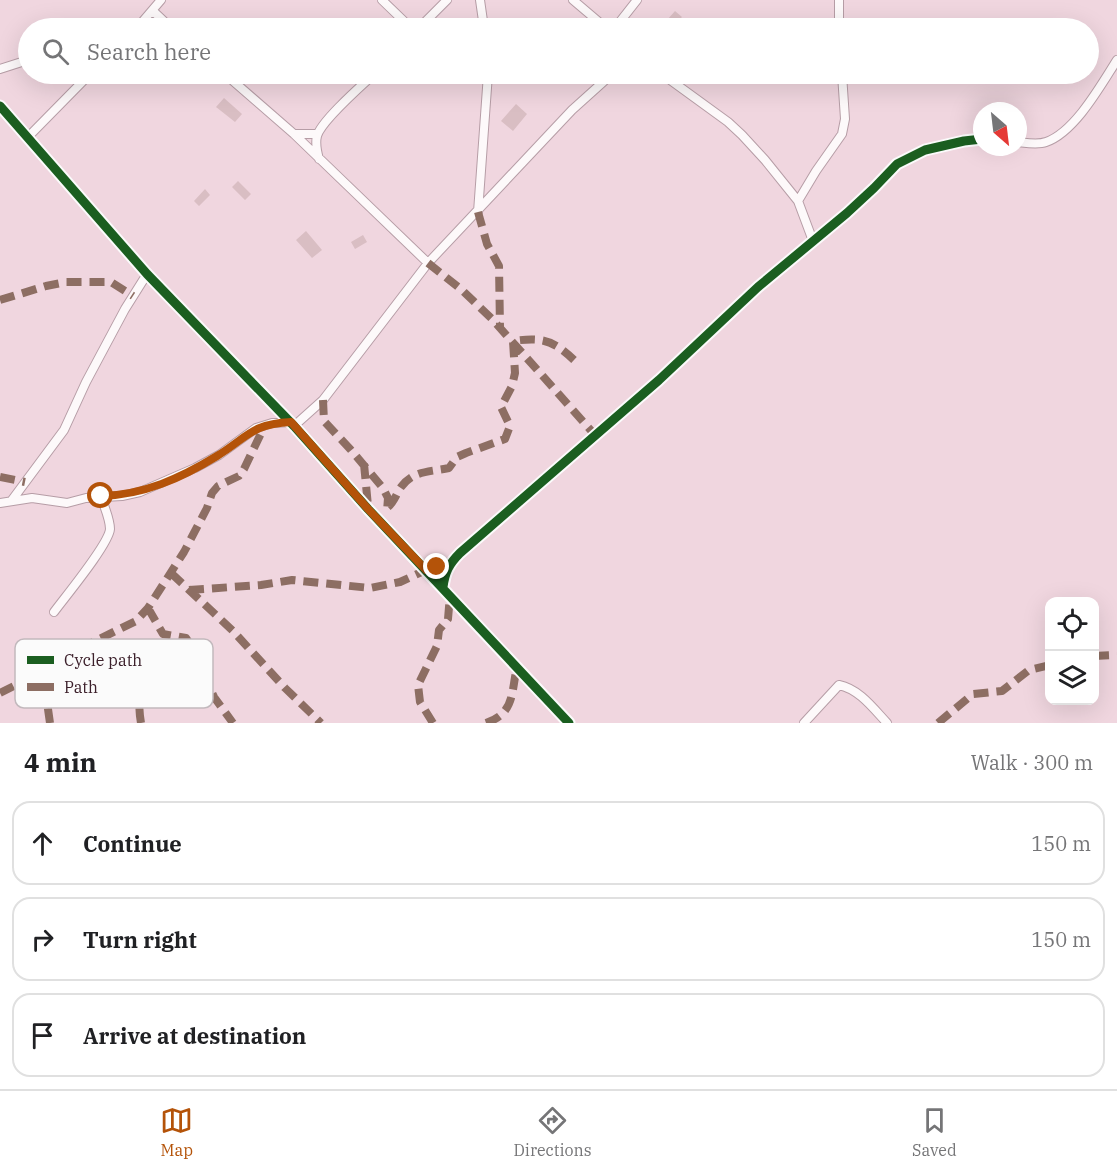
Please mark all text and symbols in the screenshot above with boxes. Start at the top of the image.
search box [18,18,1099,84]
icon: search [39,35,72,68]
text: Search here [87,37,211,66]
north arrow [973,102,1027,156]
route start [87,482,113,508]
route end [423,553,449,579]
map controls [1045,597,1099,705]
button: locate [1045,597,1099,651]
legend [15,639,213,708]
text: Cycle path [64,650,142,670]
button: layers [1045,651,1099,705]
text: Path [64,677,98,697]
text: 4 min [24,745,97,779]
text: Walk · 300 m [971,749,1093,776]
icon: ahead [26,827,59,860]
text: Continue [83,829,182,858]
text: 150 m [1031,830,1091,857]
icon: right [26,923,59,956]
text: Turn right [83,925,197,954]
text: 150 m [1031,926,1091,953]
icon: arrive [26,1019,59,1052]
text: Arrive at destination [83,1021,306,1050]
tab: Map [160,1104,193,1160]
tab: Directions [514,1104,592,1160]
tab: Saved [912,1104,957,1160]

